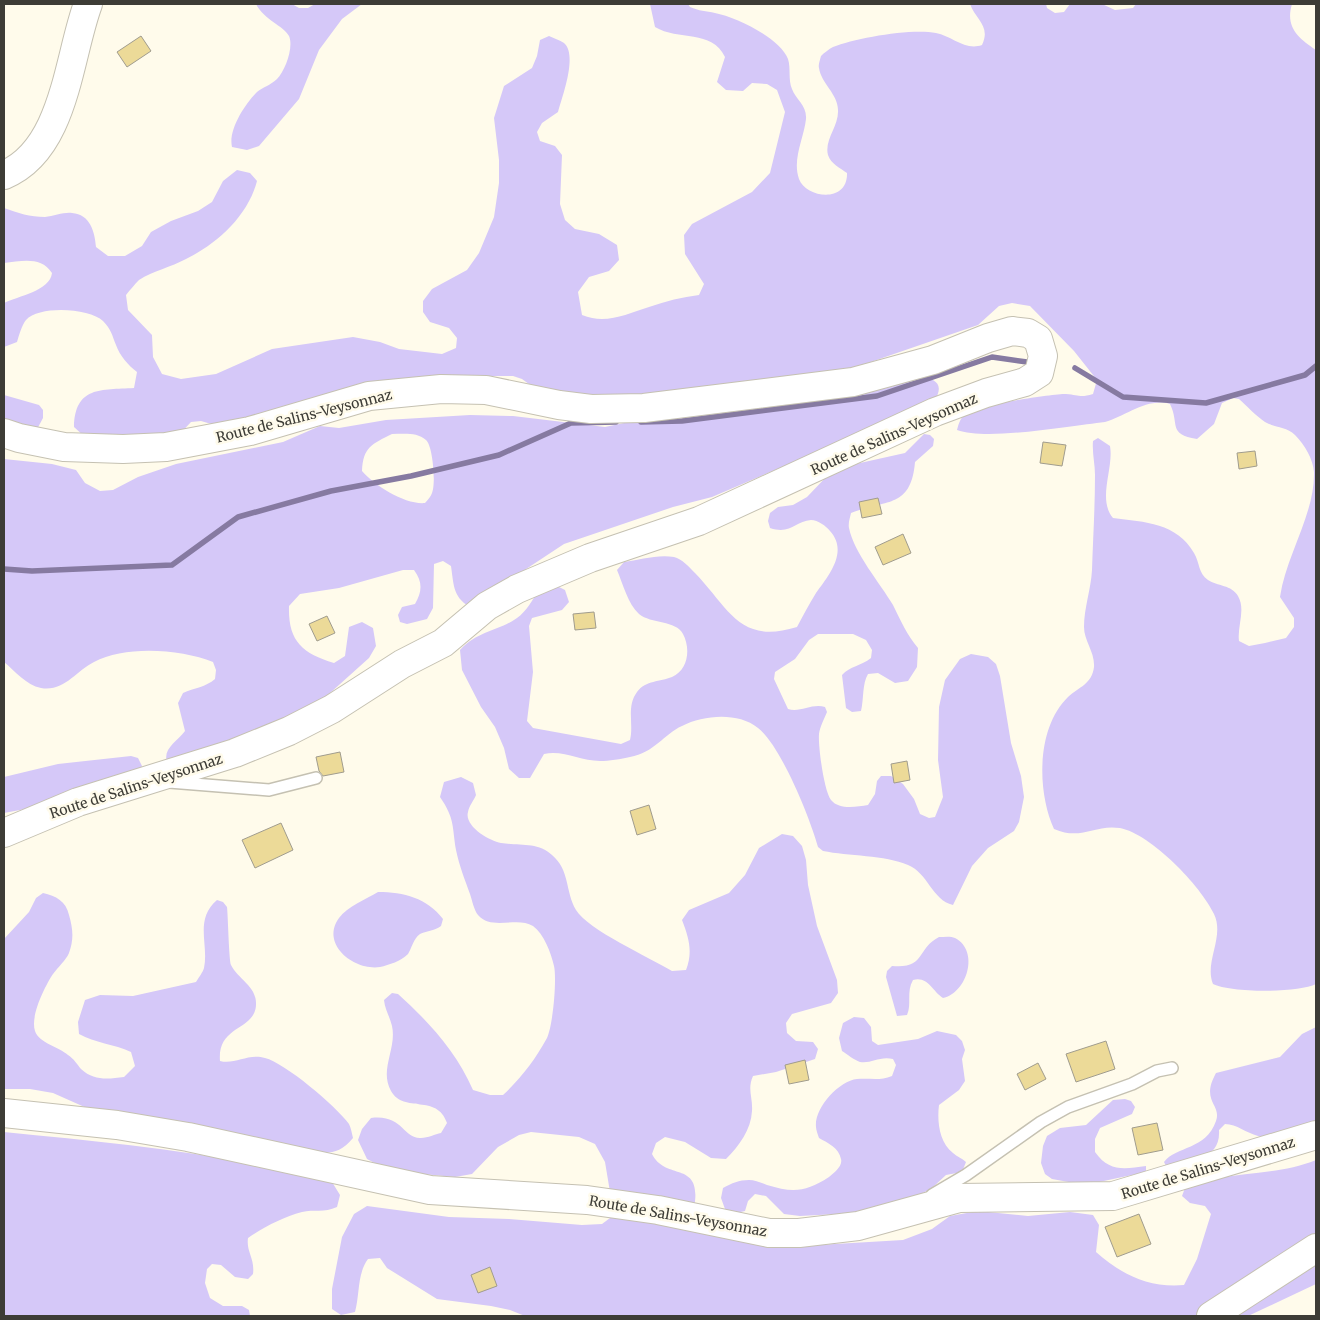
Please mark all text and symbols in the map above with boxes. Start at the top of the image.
street label: Route de Salins-Veysonnaz [214,385,394,447]
street label: Route de Salins-Veysonnaz [808,389,981,479]
street label: Route de Salins-Veysonnaz [47,749,225,822]
street label: Route de Salins-Veysonnaz [1119,1133,1297,1203]
street label: Route de Salins-Veysonnaz [587,1191,769,1241]

